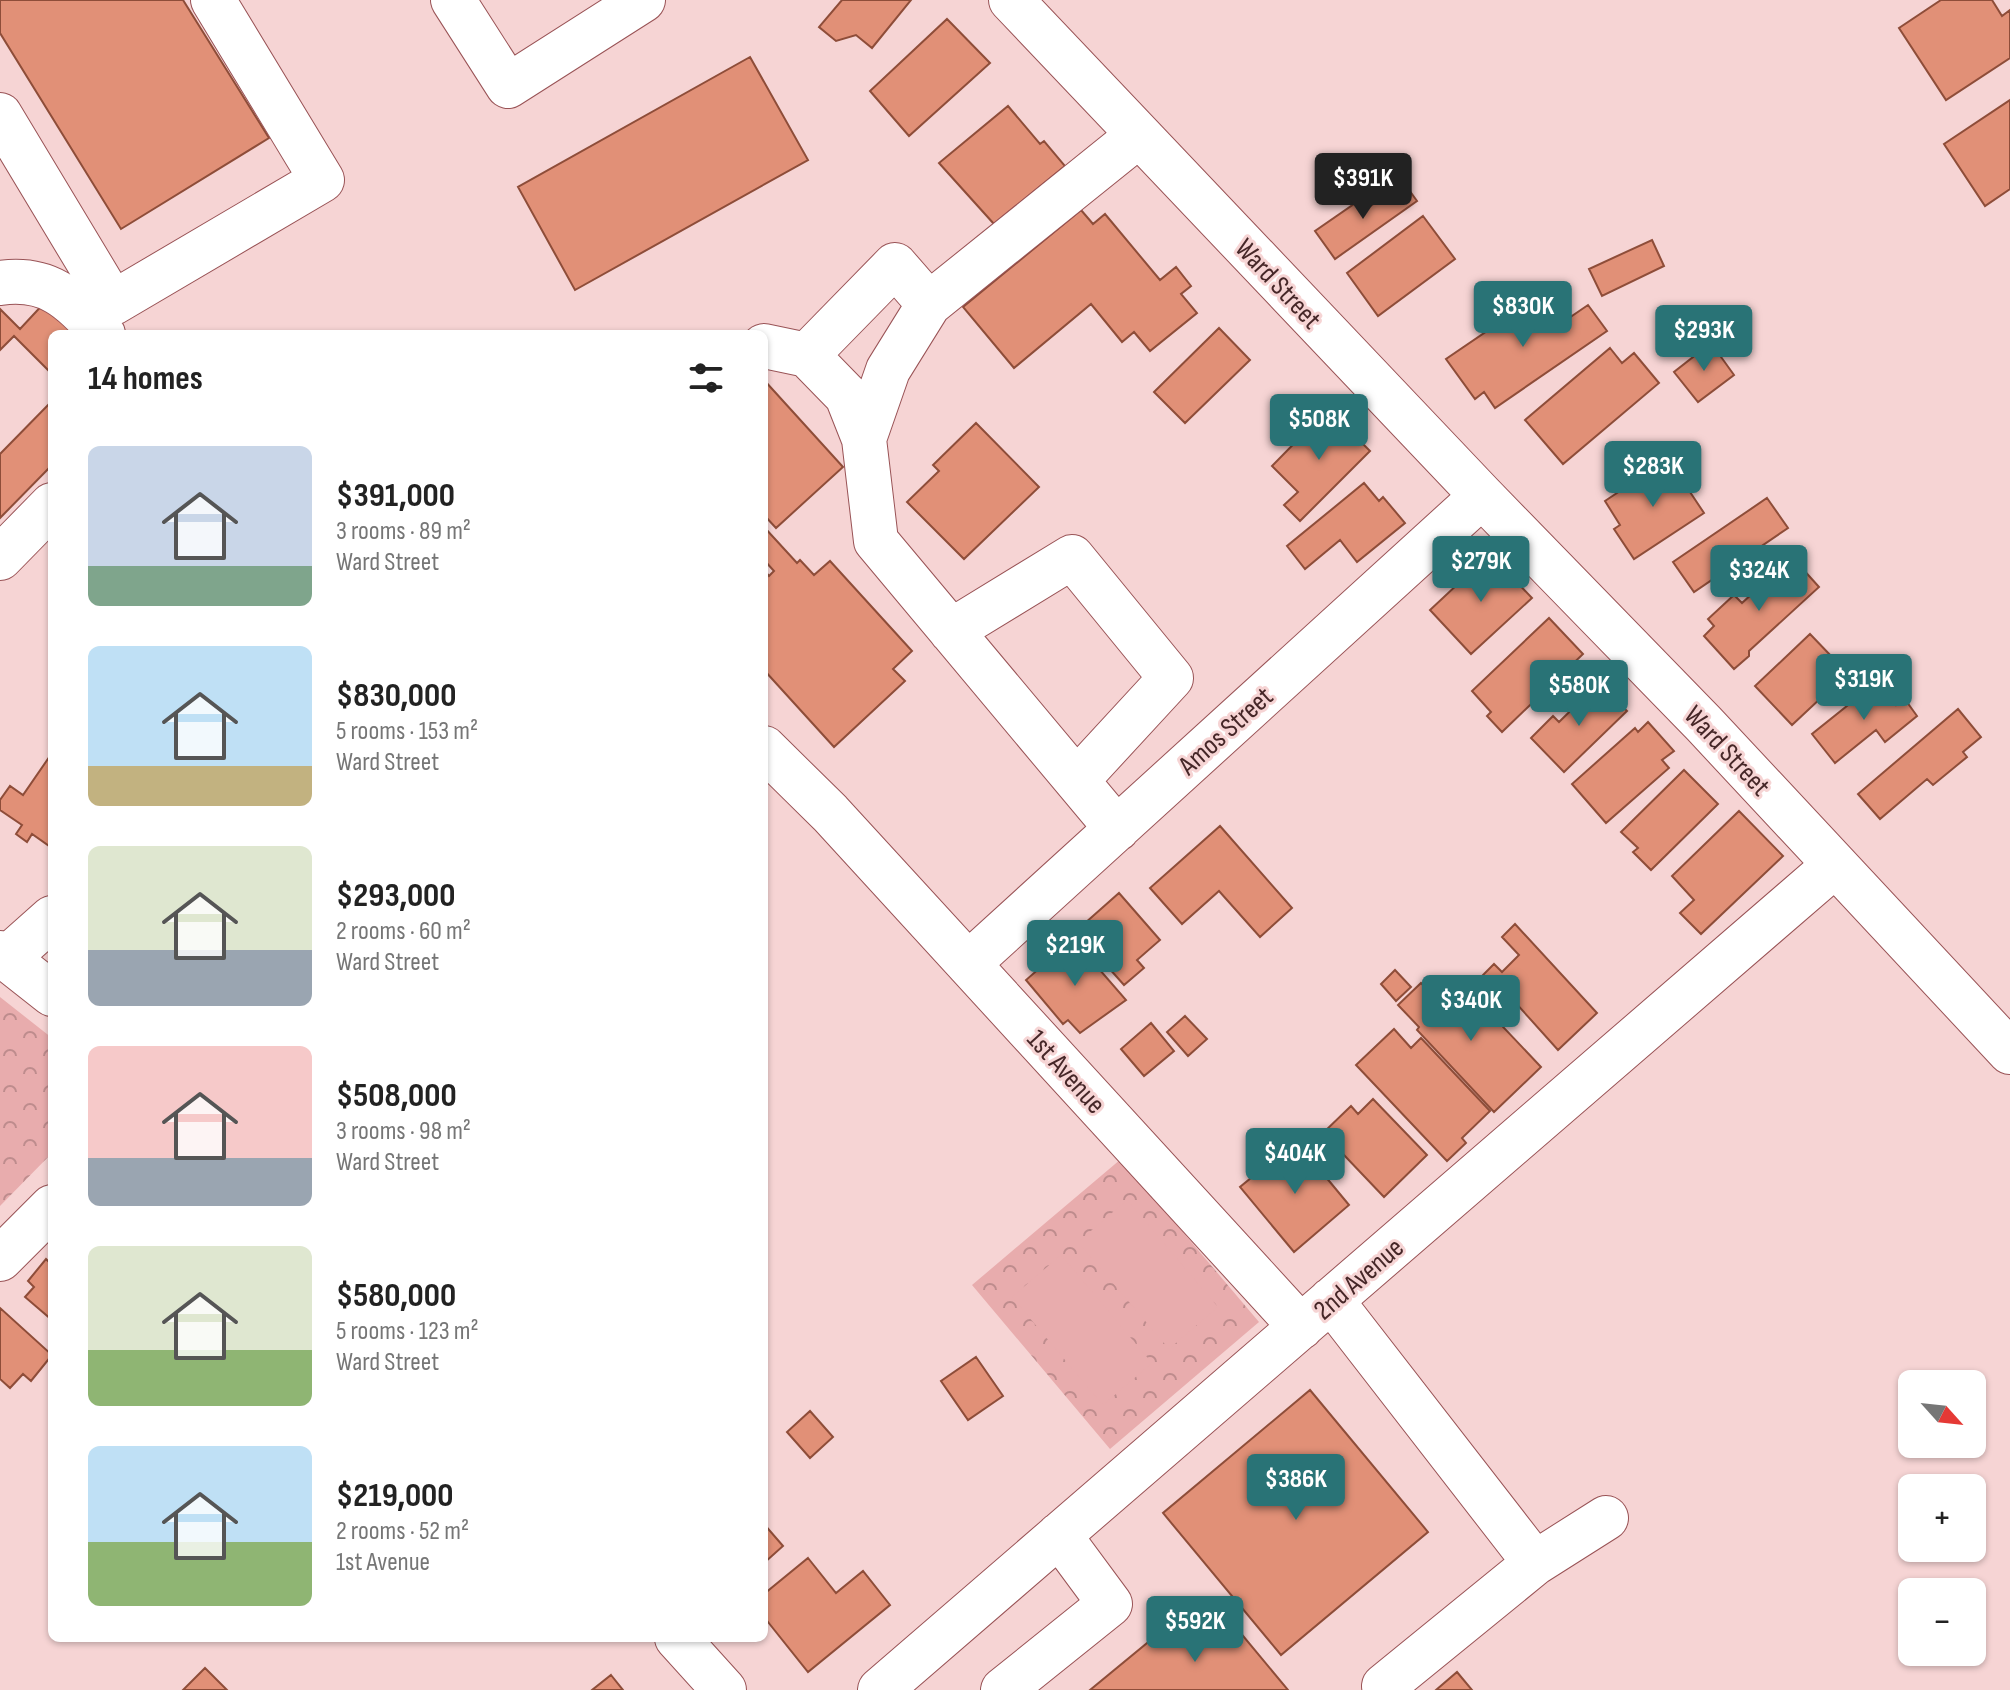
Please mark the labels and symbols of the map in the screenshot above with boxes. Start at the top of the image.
pin: $391K [1307,153,1419,221]
street label: Ward Street [1228,232,1328,336]
pin: $830K [1467,281,1579,349]
pin: $293K [1648,305,1760,373]
pin: $508K [1263,394,1375,462]
pin: $283K [1597,441,1709,509]
pin: $279K [1425,536,1537,604]
pin: $324K [1703,545,1815,613]
pin: $319K [1808,654,1920,722]
pin: $580K [1523,660,1635,728]
street label: Amos Street [1171,680,1280,783]
street label: Ward Street [1677,699,1777,803]
pin: $219K [1019,920,1131,988]
pin: $340K [1415,975,1527,1043]
street label: 1st Avenue [1020,1023,1112,1121]
pin: $404K [1239,1128,1351,1196]
street label: 2nd Avenue [1307,1231,1411,1327]
north arrow [1898,1370,1986,1458]
pin: $386K [1240,1454,1352,1522]
pin: $592K [1139,1596,1251,1664]

